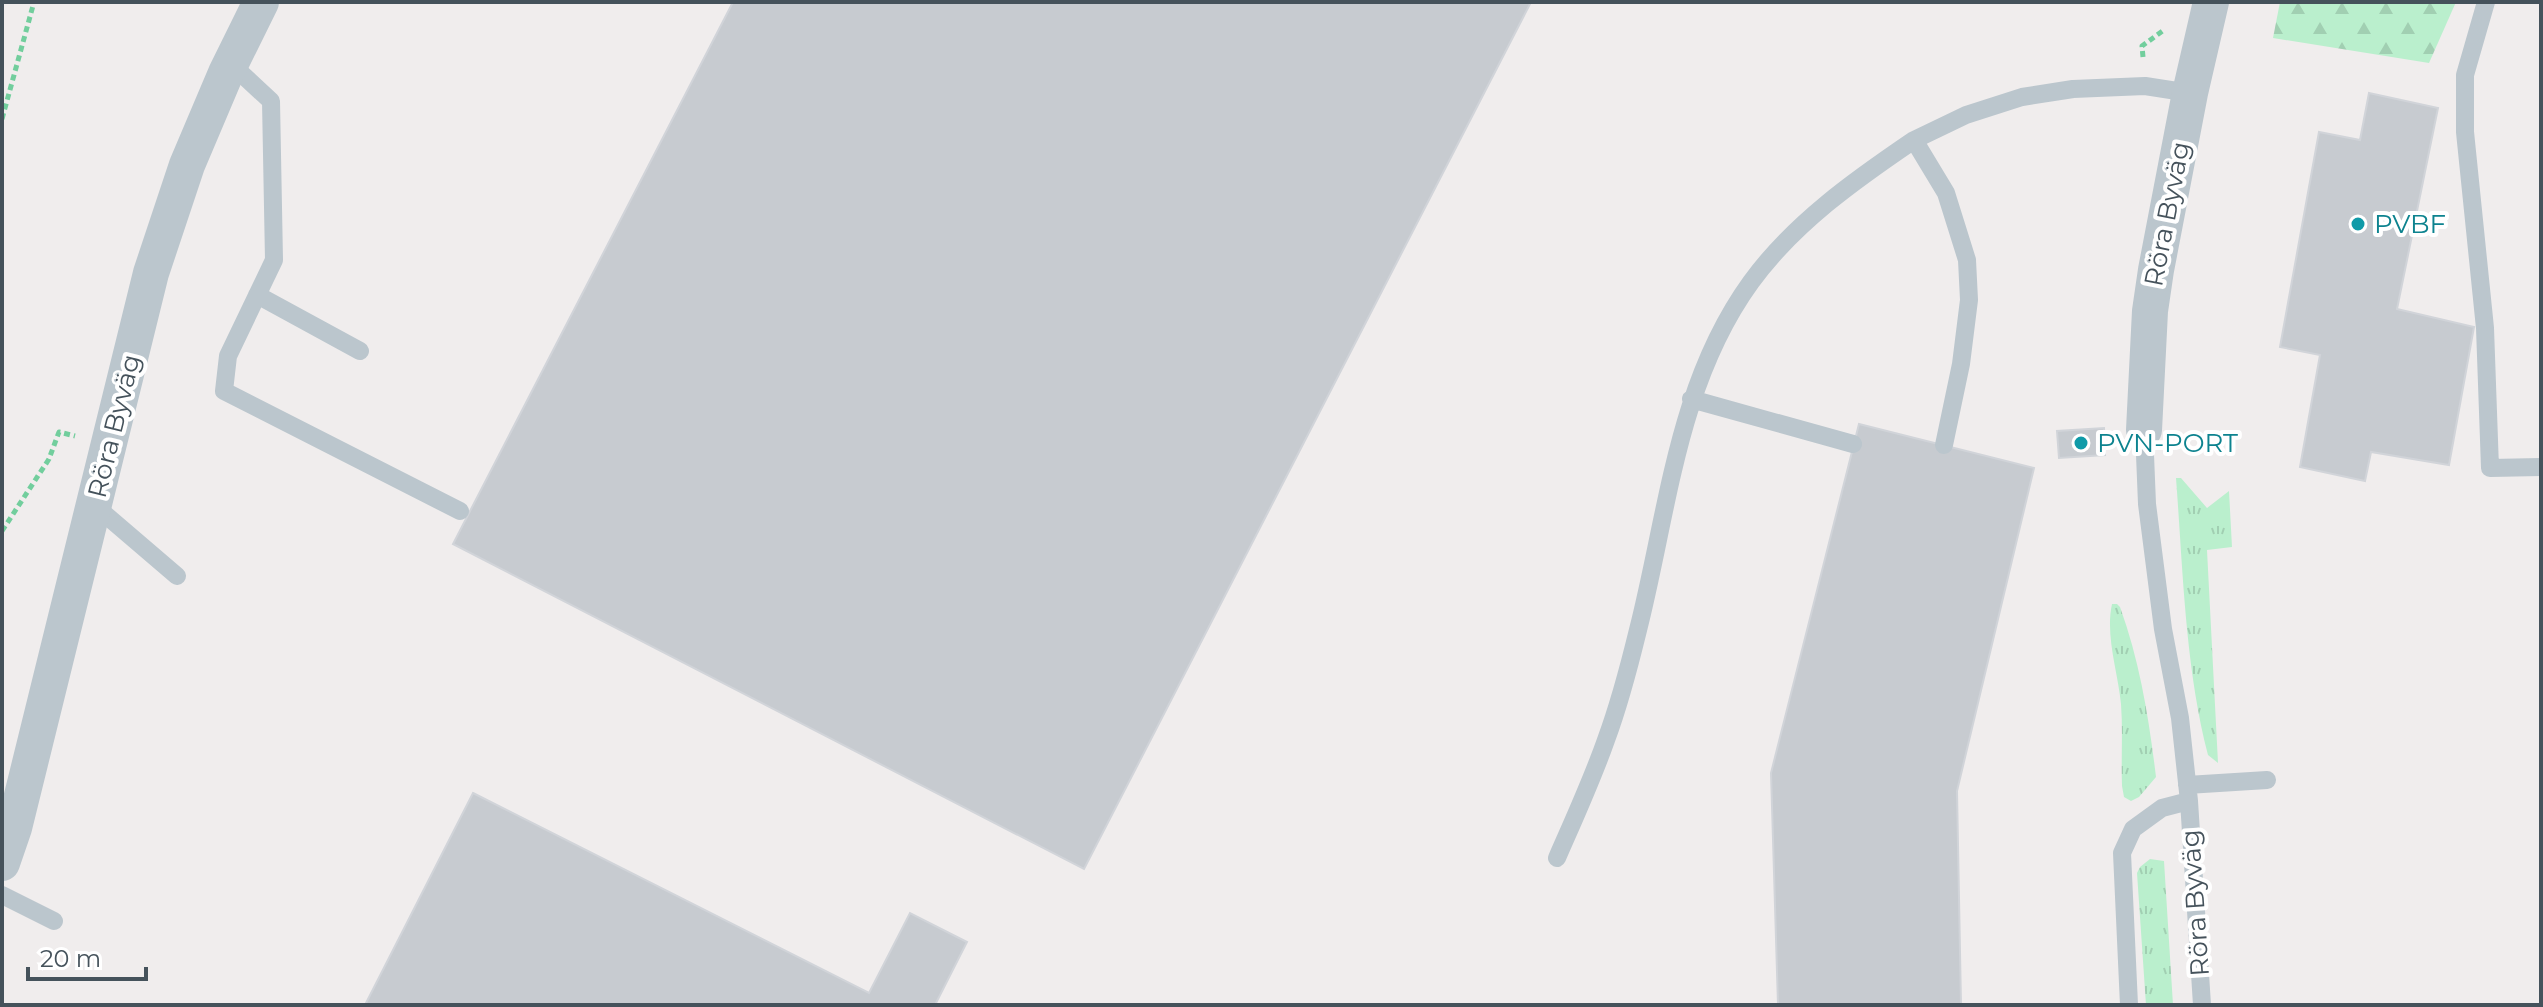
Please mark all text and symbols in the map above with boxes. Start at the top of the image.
street label: Röra Byväg [2137,139,2197,289]
place label: PVBF [2374,208,2446,240]
marker: PVBF [2349,215,2367,233]
street label: Röra Byväg [81,351,147,501]
place label: PVN-PORT [2097,427,2238,459]
marker: PVN-PORT [2072,434,2090,452]
street label: Röra Byväg [2174,829,2216,977]
scale bar [28,931,146,981]
text: 20 m [40,944,101,973]

